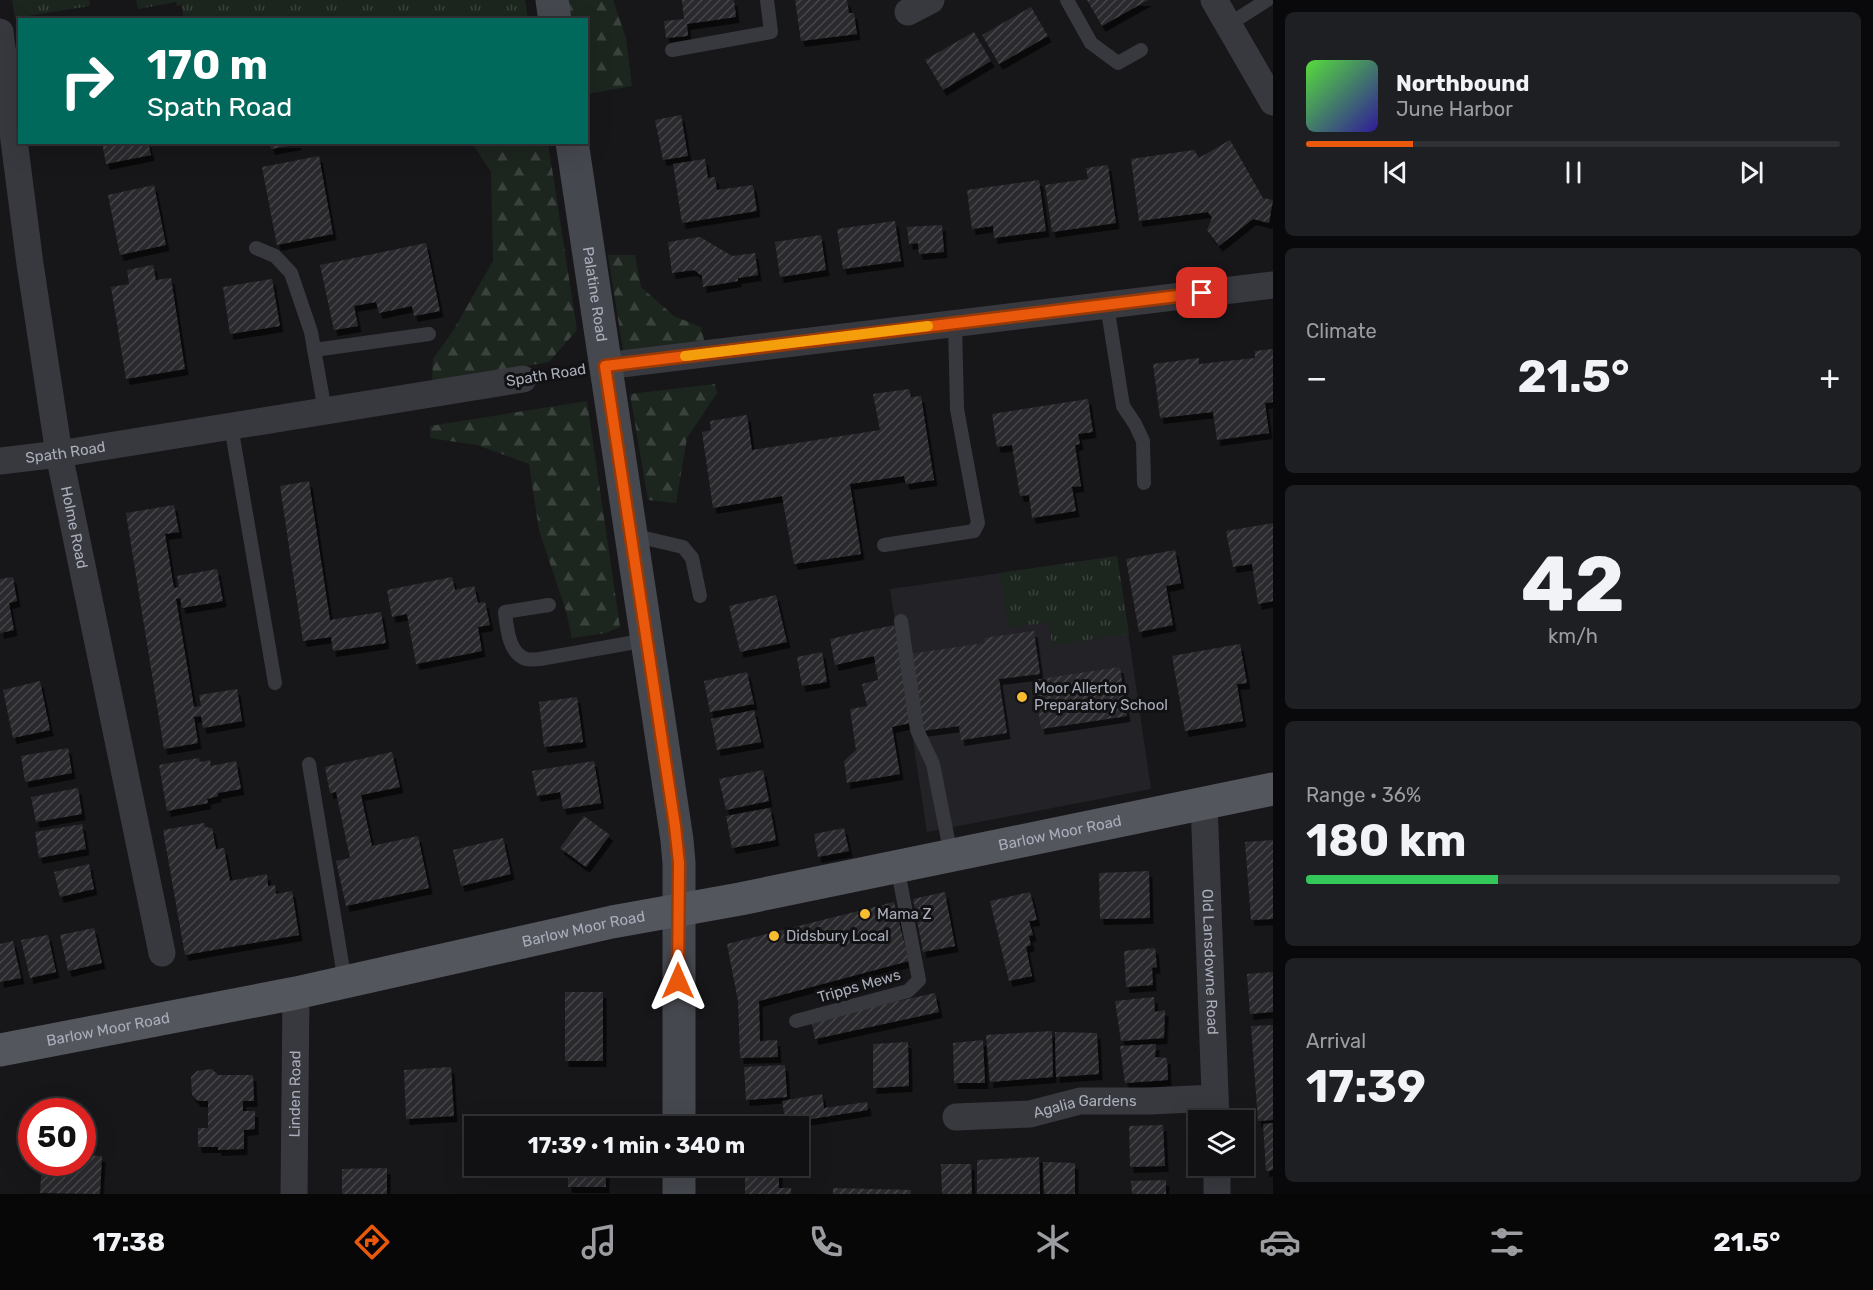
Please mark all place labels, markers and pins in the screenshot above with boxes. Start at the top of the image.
pin [1176,267,1227,318]
place label: Moor Allerton Preparatory School [1034,679,1168,714]
marker: Moor Allerton Preparatory School [1015,690,1029,704]
place label: Mama Z [877,905,931,923]
marker: Mama Z [858,907,872,921]
place label: Didsbury Local [786,927,889,945]
marker: Didsbury Local [767,929,781,943]

